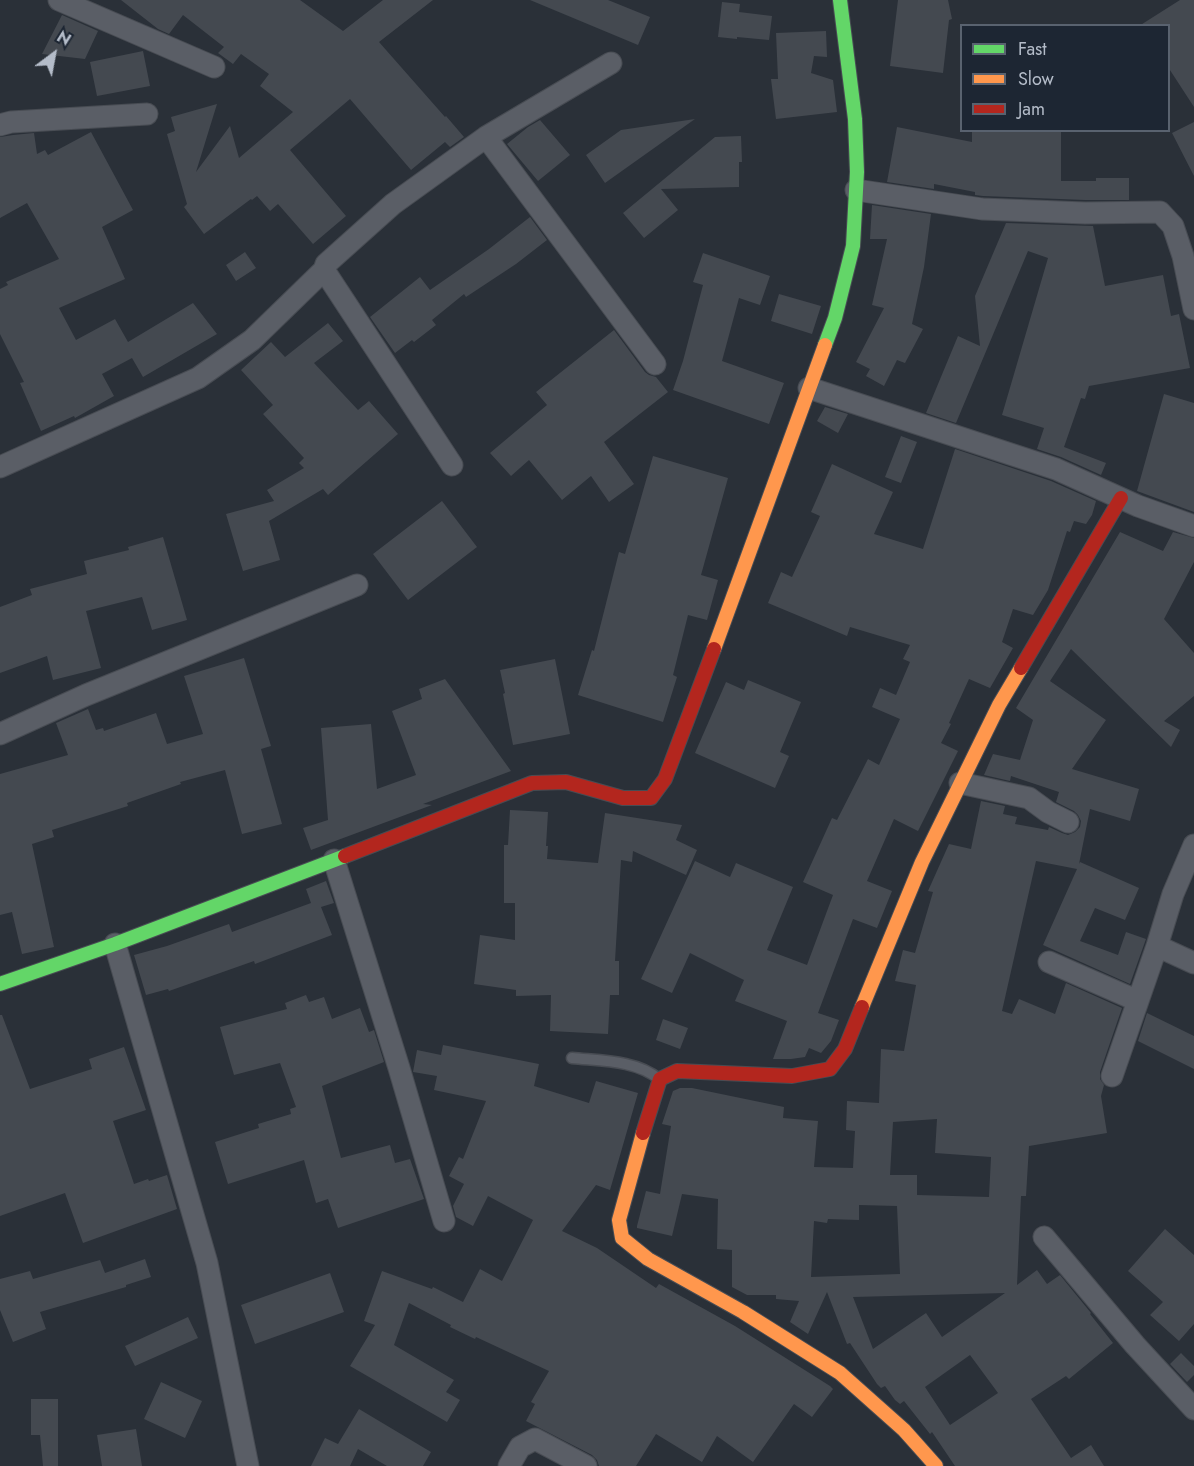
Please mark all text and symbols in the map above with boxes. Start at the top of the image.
north arrow [24,24,84,84]
legend [960,24,1170,132]
text: N [52,25,75,51]
text: Fast [1018,36,1047,62]
text: Slow [1018,66,1054,92]
text: Jam [1018,96,1045,122]

